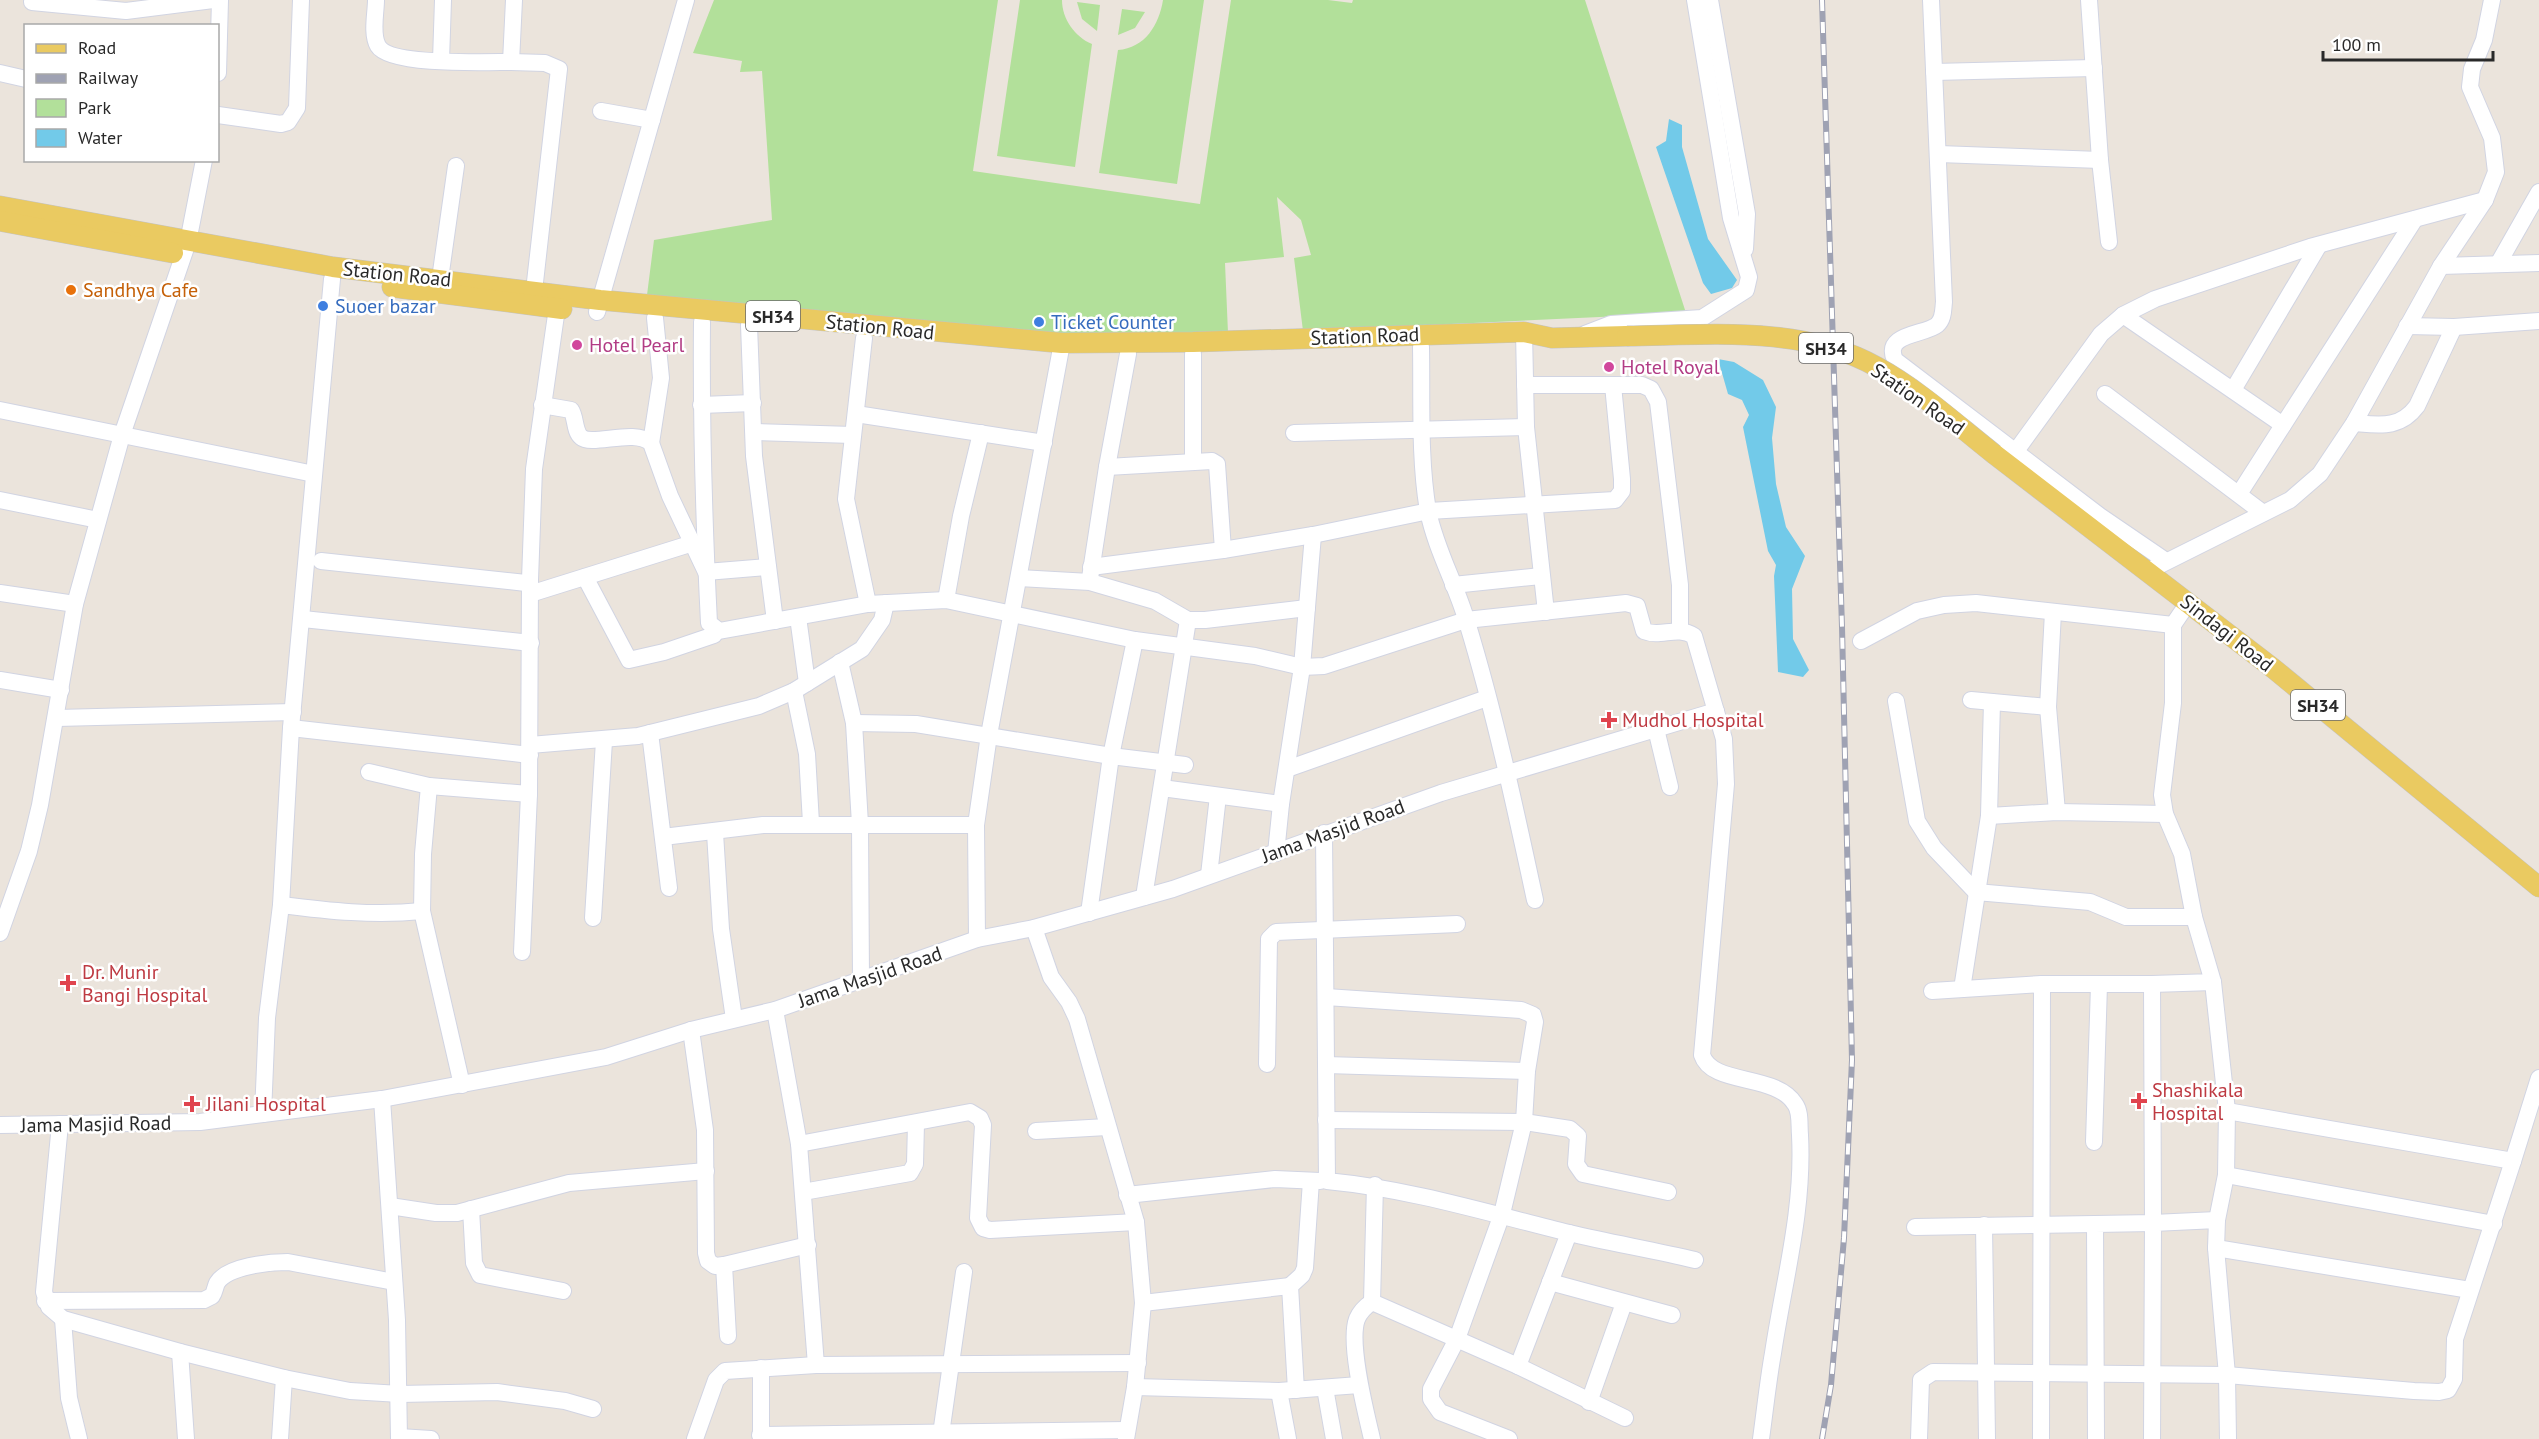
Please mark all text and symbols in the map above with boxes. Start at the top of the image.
legend [24,24,219,162]
scale bar [2323,24,2492,62]
text: 100 m [2332,33,2381,56]
text: Road [78,36,116,59]
text: Railway [78,66,139,89]
text: Park [78,96,111,119]
text: Water [78,126,122,149]
street label: Station Road [342,255,452,293]
place label: Sandhya Cafe [83,277,198,303]
marker: Sandhya Cafe [64,283,78,297]
place label: Suoer bazar [335,293,436,319]
marker: Suoer bazar [316,299,330,313]
road number: SH34 [746,301,800,331]
street label: Station Road [825,308,935,346]
place label: Ticket Counter [1051,309,1175,335]
marker: Ticket Counter [1032,315,1046,329]
street label: Station Road [1310,321,1420,351]
place label: Hotel Pearl [589,332,684,358]
road number: SH34 [1799,333,1853,363]
marker: Hotel Pearl [570,338,584,352]
place label: Hotel Royal [1621,354,1720,380]
street label: Station Road [1866,357,1970,441]
marker: Hotel Royal [1602,360,1616,374]
street label: Sindagi Road [2175,588,2279,678]
road number: SH34 [2291,690,2345,720]
place label: Mudhol Hospital [1622,707,1764,733]
marker: Mudhol Hospital [1600,711,1618,729]
street label: Jama Masjid Road [1257,793,1408,869]
street label: Jama Masjid Road [794,940,945,1014]
place label: Dr. Munir Bangi Hospital [82,959,207,1008]
marker: Dr. Munir Bangi Hospital [59,974,77,992]
place label: Shashikala Hospital [2152,1077,2243,1126]
place label: Jilani Hospital [205,1091,326,1117]
marker: Shashikala Hospital [2130,1092,2148,1110]
marker: Jilani Hospital [183,1095,201,1113]
street label: Jama Masjid Road [20,1110,171,1138]

